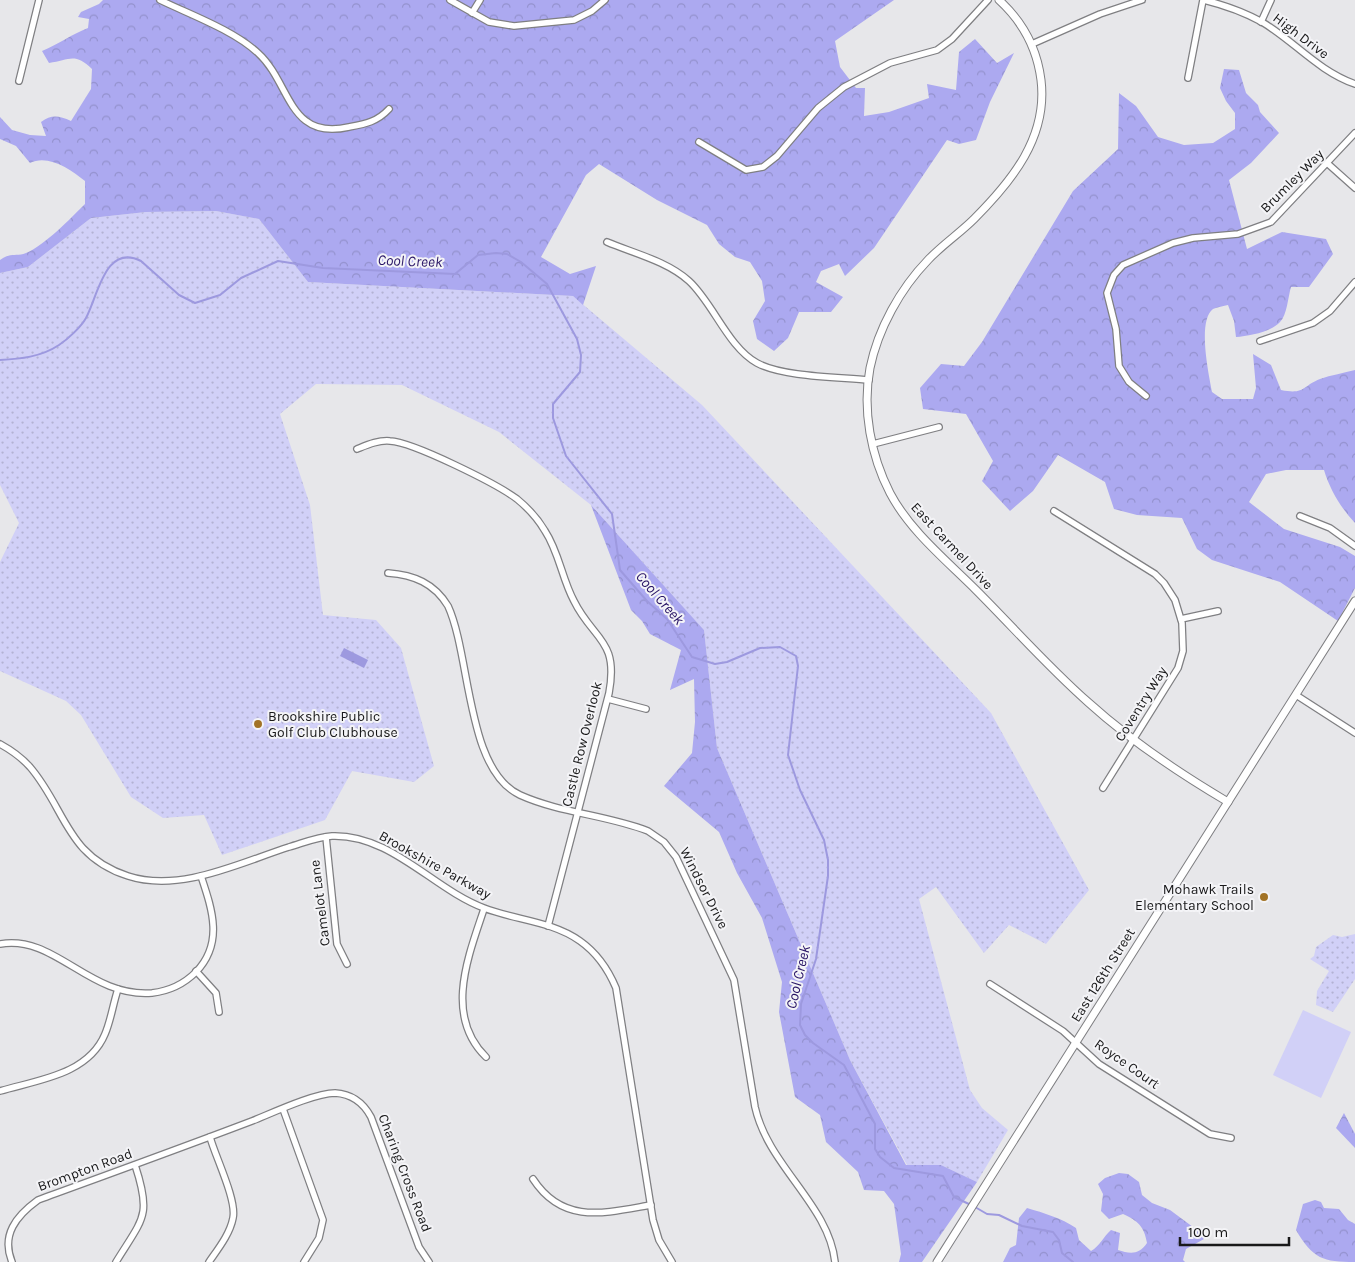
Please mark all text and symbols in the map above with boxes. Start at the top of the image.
street label: High Drive [1270,9,1332,63]
street label: Brumley Way [1257,145,1328,216]
water label: Cool Creek [377,251,443,271]
street label: East Carmel Drive [907,499,997,593]
water label: Cool Creek [632,568,688,629]
street label: Coventry Way [1111,663,1171,745]
street label: Castle Row Overlook [558,680,606,808]
place label: Brookshire Public Golf Club Clubhouse [268,708,398,741]
marker: Brookshire Public Golf Club Clubhouse [252,718,264,730]
street label: Brookshire Parkway [376,827,494,903]
street label: Windsor Drive [676,844,732,932]
street label: Camelot Lane [306,859,334,947]
place label: Mohawk Trails Elementary School [1135,881,1254,914]
marker: Mohawk Trails Elementary School [1258,891,1270,903]
street label: East 126th Street [1067,925,1139,1025]
water label: Cool Creek [782,943,814,1011]
street label: Royce Court [1091,1035,1163,1093]
street label: Charing Cross Road [375,1112,435,1234]
street label: Brompton Road [35,1145,135,1195]
scale bar [1180,1214,1289,1246]
text: 100 m [1188,1223,1228,1241]

